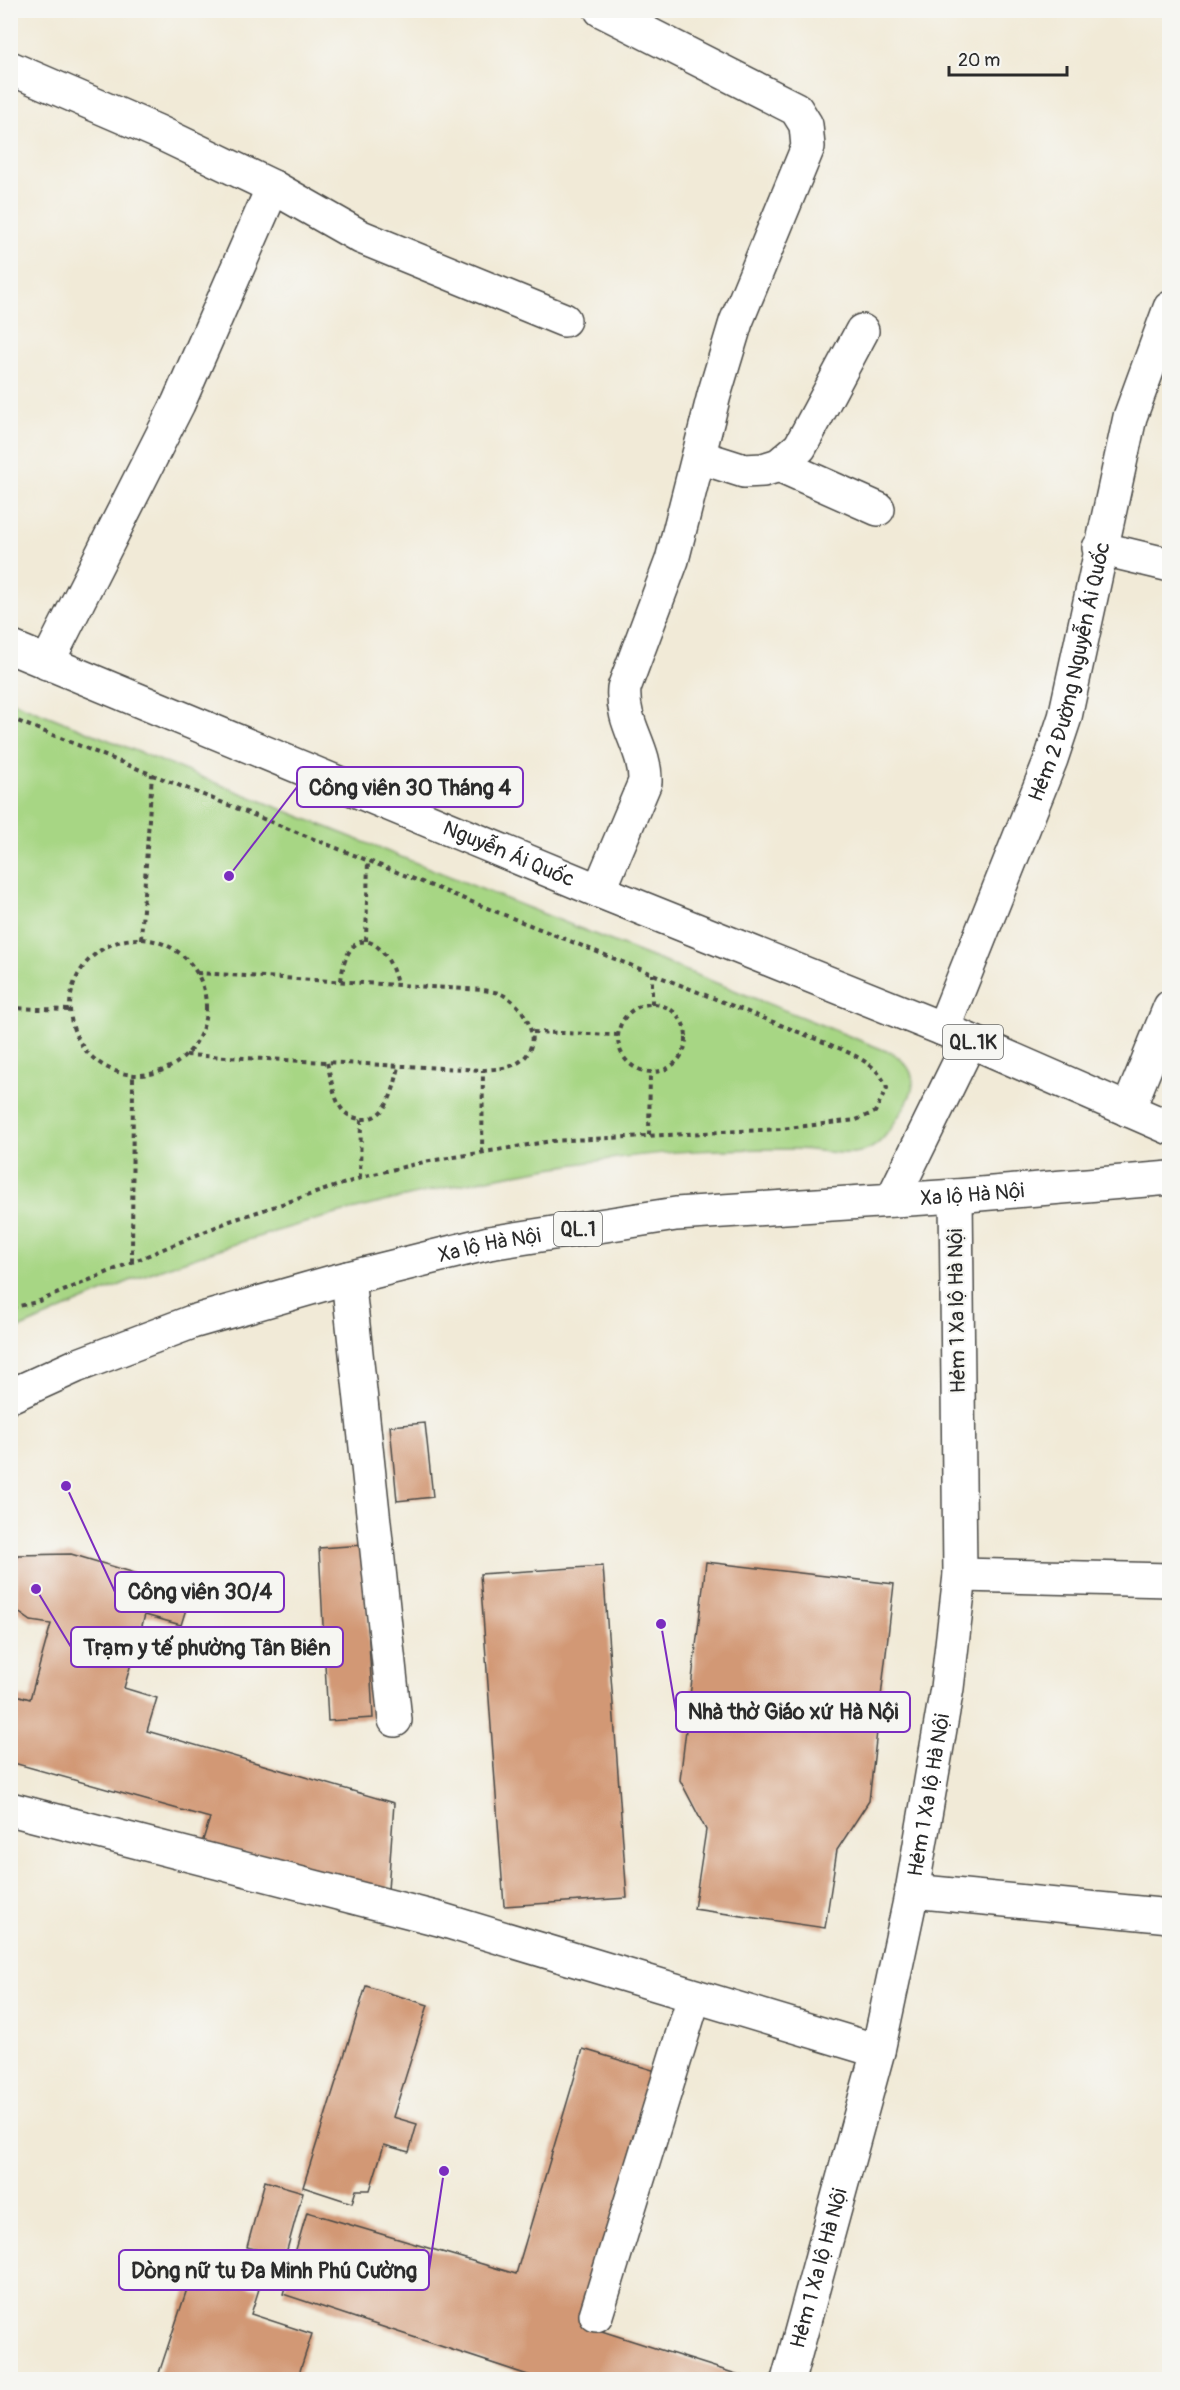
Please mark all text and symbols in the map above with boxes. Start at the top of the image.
scale bar [949,39,1068,77]
text: 20 m [958,49,1000,72]
street label: Hẻm 2 Đường Nguyễn Ái Quốc [1022,539,1116,806]
callout: Công viên 30 Tháng 4 [297,767,523,807]
text: Công viên 30 Tháng 4 [309,774,512,802]
street label: Nguyễn Ái Quốc [439,814,579,893]
road number: QL.1K [943,1025,1003,1059]
street label: Xa lộ Hà Nội [919,1177,1026,1212]
road number: QL.1 [554,1212,602,1246]
street label: Xa lộ Hà Nội [435,1222,543,1269]
street label: Hẻm 1 Xa lộ Hà Nội [942,1228,972,1393]
callout: Công viên 30/4 [115,1572,284,1612]
text: Công viên 30/4 [128,1578,273,1606]
callout: Trạm y tế phường Tân Biên [71,1627,343,1667]
text: Trạm y tế phường Tân Biên [82,1634,331,1662]
callout: Nhà thờ Giáo xứ Hà Nội [676,1692,910,1732]
text: Nhà thờ Giáo xứ Hà Nội [688,1698,898,1726]
street label: Hẻm 1 Xa lộ Hà Nội [901,1711,956,1879]
street label: Hẻm 1 Xa lộ Hà Nội [784,2185,853,2351]
callout: Dòng nữ tu Đa Minh Phú Cường [119,2250,429,2290]
text: Dòng nữ tu Đa Minh Phú Cường [131,2257,417,2285]

